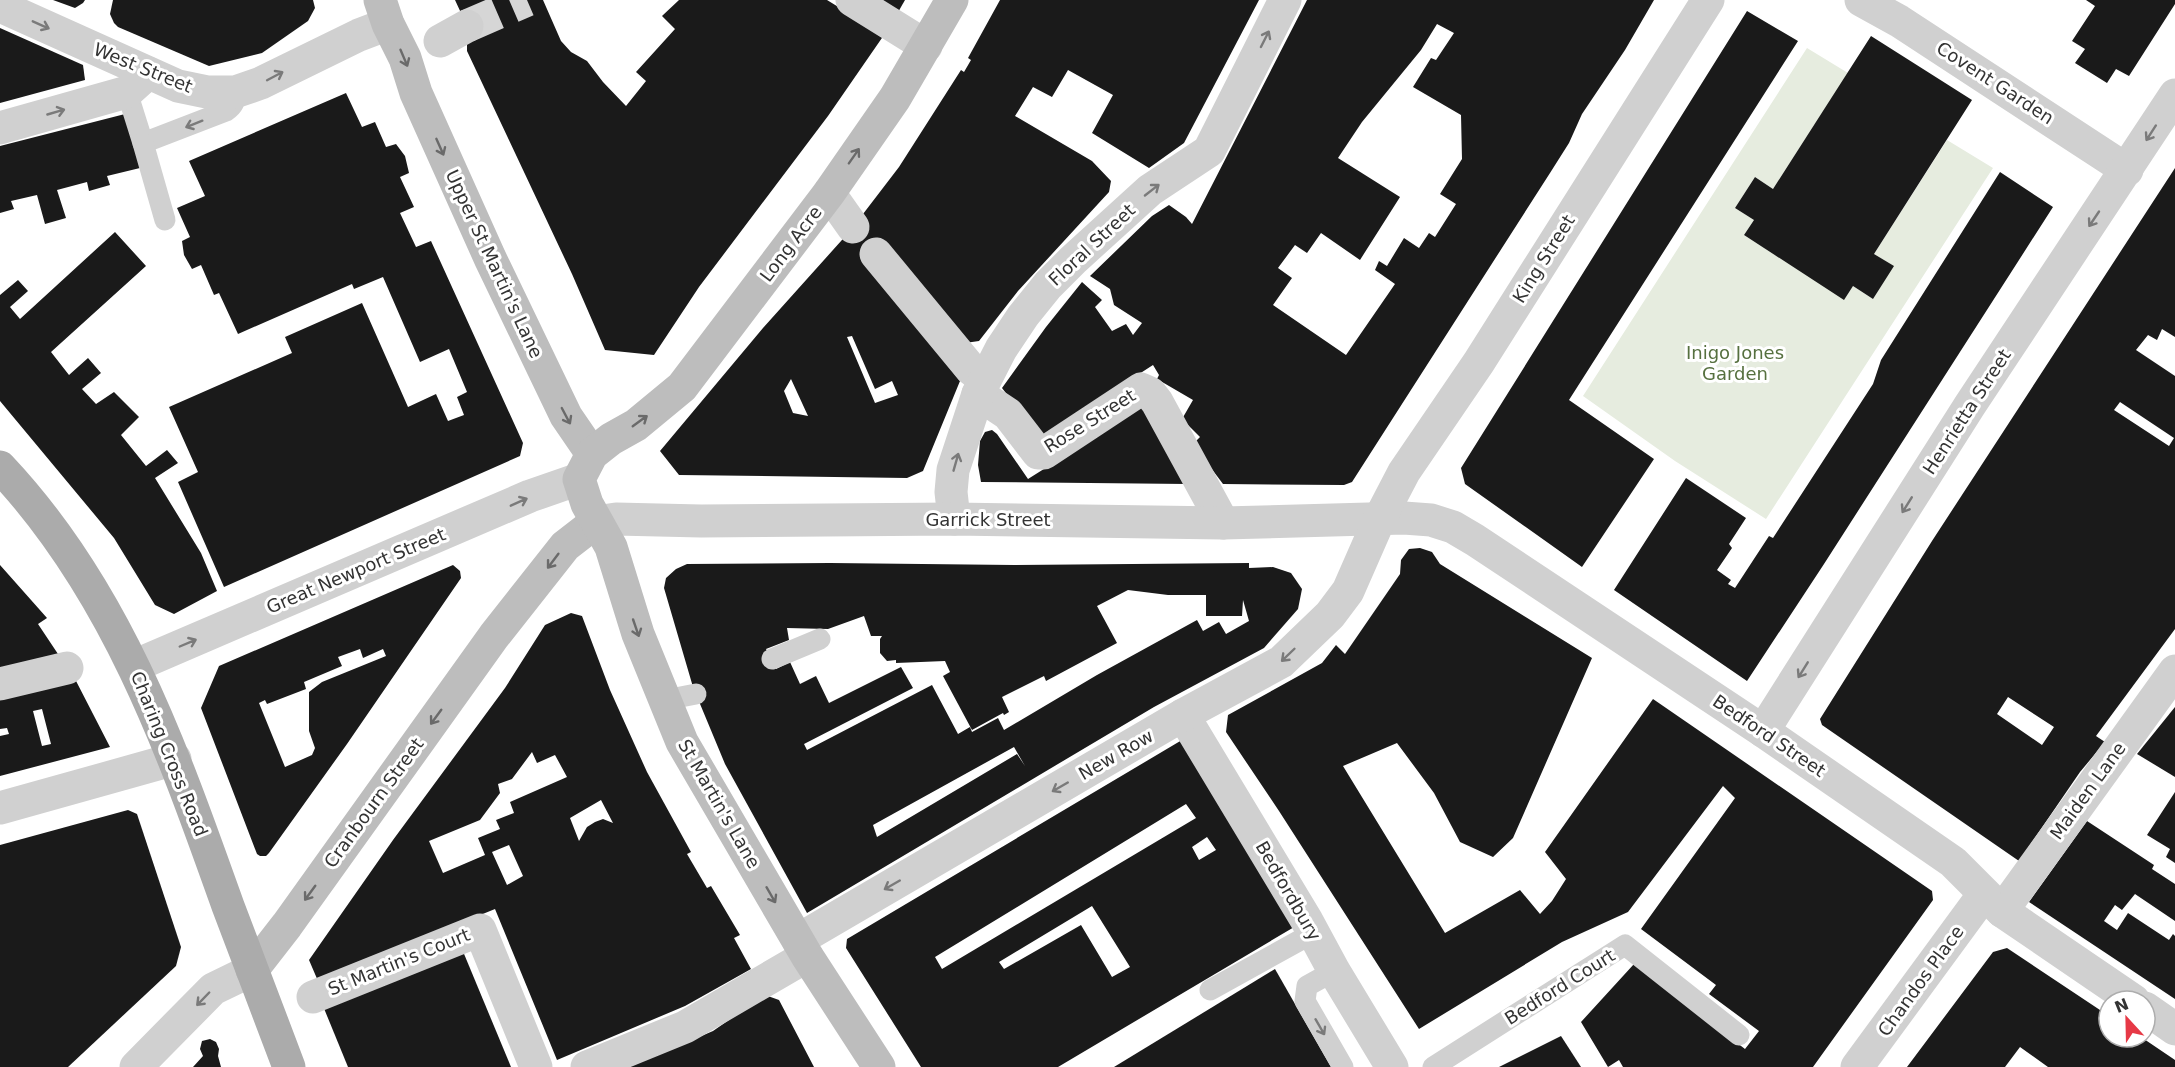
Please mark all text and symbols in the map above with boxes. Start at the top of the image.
one-way arrow [32,19,50,31]
one-way arrow [1260,30,1272,48]
street label: Covent Garden [1933,37,2058,128]
street label: West Street [91,38,196,97]
one-way arrow [399,48,410,66]
one-way arrow [265,70,283,81]
one-way arrow [46,106,65,117]
one-way arrow [185,119,203,130]
one-way arrow [2144,124,2157,141]
one-way arrow [435,137,447,155]
one-way arrow [848,149,860,165]
street label: Upper St Martin's Lane [442,166,547,361]
one-way arrow [1143,183,1159,196]
street label: Floral Street [1044,199,1139,290]
street label: Long Acre [755,202,826,286]
one-way arrow [2088,210,2100,226]
street label: King Street [1508,211,1579,307]
park label: Inigo Jones Garden [1686,342,1784,384]
street label: Henrietta Street [1918,345,2015,478]
street label: Rose Street [1040,384,1139,457]
one-way arrow [561,407,573,425]
one-way arrow [632,415,648,428]
one-way arrow [951,452,962,471]
one-way arrow [509,495,527,507]
one-way arrow [1901,496,1913,513]
street label: Garrick Street [925,509,1051,530]
street label: Great Newport Street [263,523,448,618]
one-way arrow [547,553,559,569]
one-way arrow [632,618,643,637]
one-way arrow [178,637,196,648]
one-way arrow [1280,648,1295,663]
one-way arrow [1796,661,1809,678]
street label: Charing Cross Road [127,668,212,839]
street label: Bedford Street [1709,690,1830,781]
one-way arrow [430,709,442,725]
street label: New Row [1075,725,1157,784]
street label: Cranbourn Street [319,734,428,872]
street label: St Martin's Lane [674,736,765,872]
street label: Maiden Lane [2045,738,2130,843]
one-way arrow [1052,781,1069,793]
street label: Bedfordbury [1251,837,1326,945]
one-way arrow [884,880,901,892]
one-way arrow [304,884,316,900]
one-way arrow [766,886,778,903]
street label: Chandos Place [1873,921,1968,1040]
street label: St Martin's Court [325,923,473,1000]
street label: Bedford Court [1501,944,1619,1029]
north arrow [2097,989,2157,1049]
one-way arrow [195,992,210,1007]
text: N [2112,994,2131,1017]
one-way arrow [1314,1018,1326,1035]

